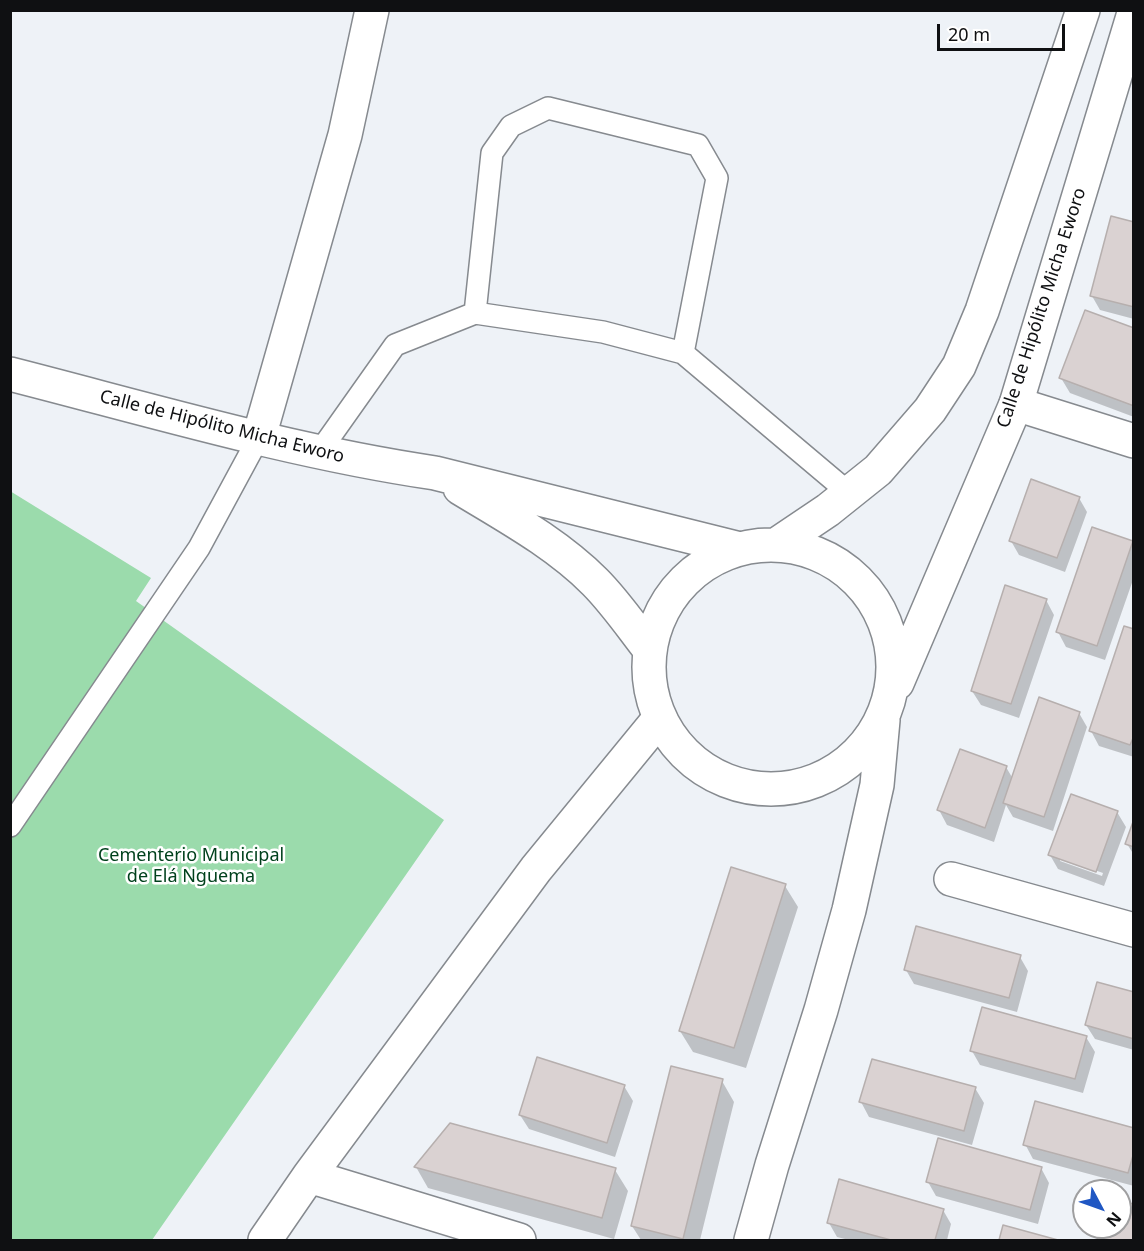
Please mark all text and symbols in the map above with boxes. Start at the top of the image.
scale bar [940,12,1068,50]
text: 20 m [948,22,990,46]
street label: Calle de Hipólito Micha Eworo [993,185,1091,431]
street label: Calle de Hipólito Micha Eworo [97,386,347,468]
park label: Cementerio Municipal de Elá Nguema [98,845,284,888]
north arrow [1072,1179,1132,1239]
text: N [1102,1207,1127,1232]

